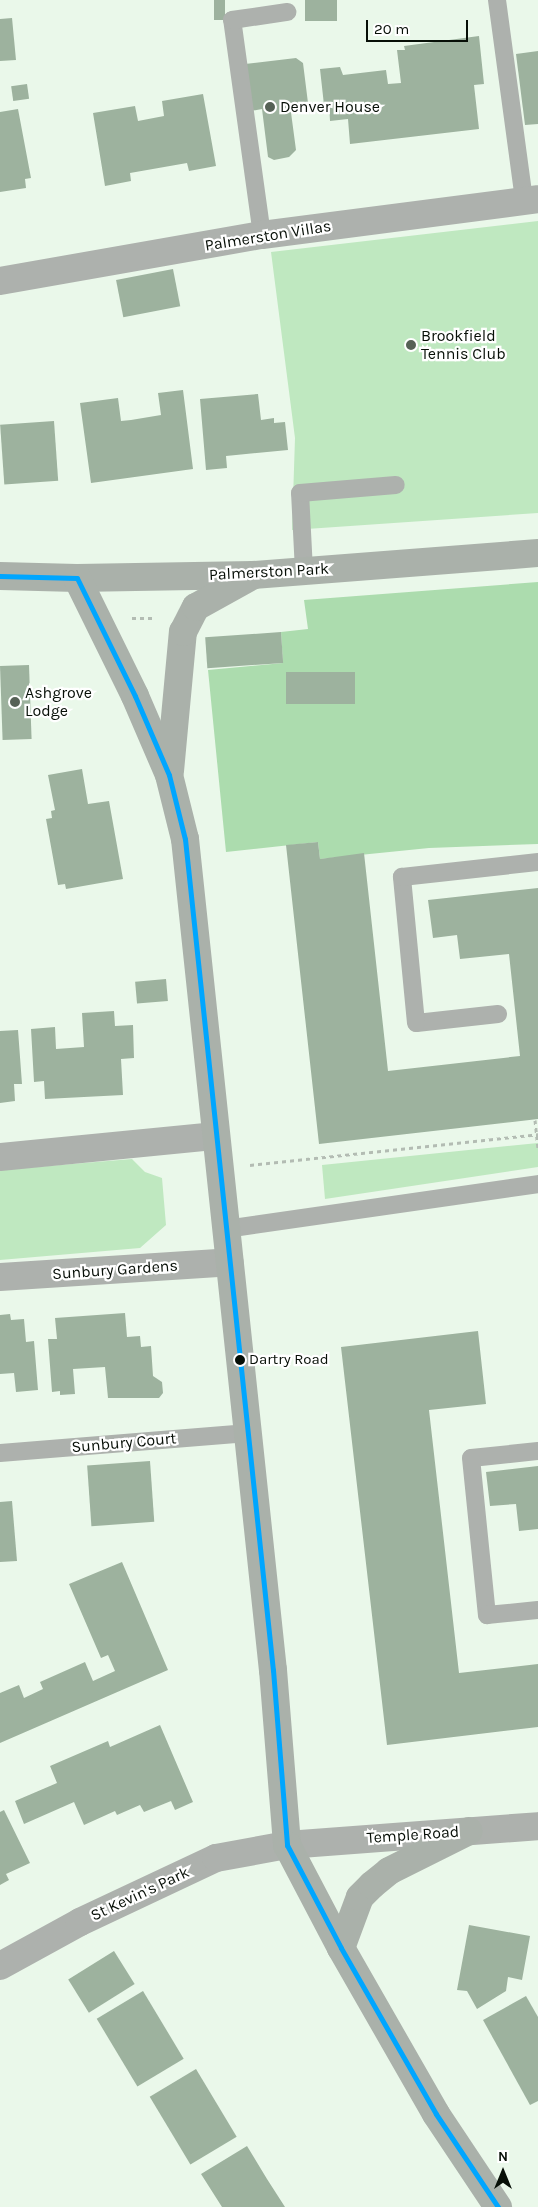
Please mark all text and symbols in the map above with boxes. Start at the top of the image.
scale bar [368,10,470,42]
text: 20 m [374,20,409,38]
place label: Denver House [280,97,380,117]
marker: Denver House [264,101,276,113]
street label: Palmerston Villas [203,217,333,255]
place label: Brookfield Tennis Club [421,326,506,364]
marker: Brookfield Tennis Club [405,339,417,351]
street label: Palmerston Park [208,559,330,585]
place label: Ashgrove Lodge [25,683,92,721]
marker: Ashgrove Lodge [9,696,21,708]
street label: Sunbury Gardens [52,1256,178,1284]
place label: Dartry Road [249,1351,329,1369]
marker: Dartry Road [235,1355,245,1365]
street label: Sunbury Court [71,1429,177,1457]
street label: Temple Road [366,1822,460,1848]
street label: St Kevin's Park [88,1863,192,1925]
north arrow [478,2147,528,2197]
text: N [498,2148,508,2165]

